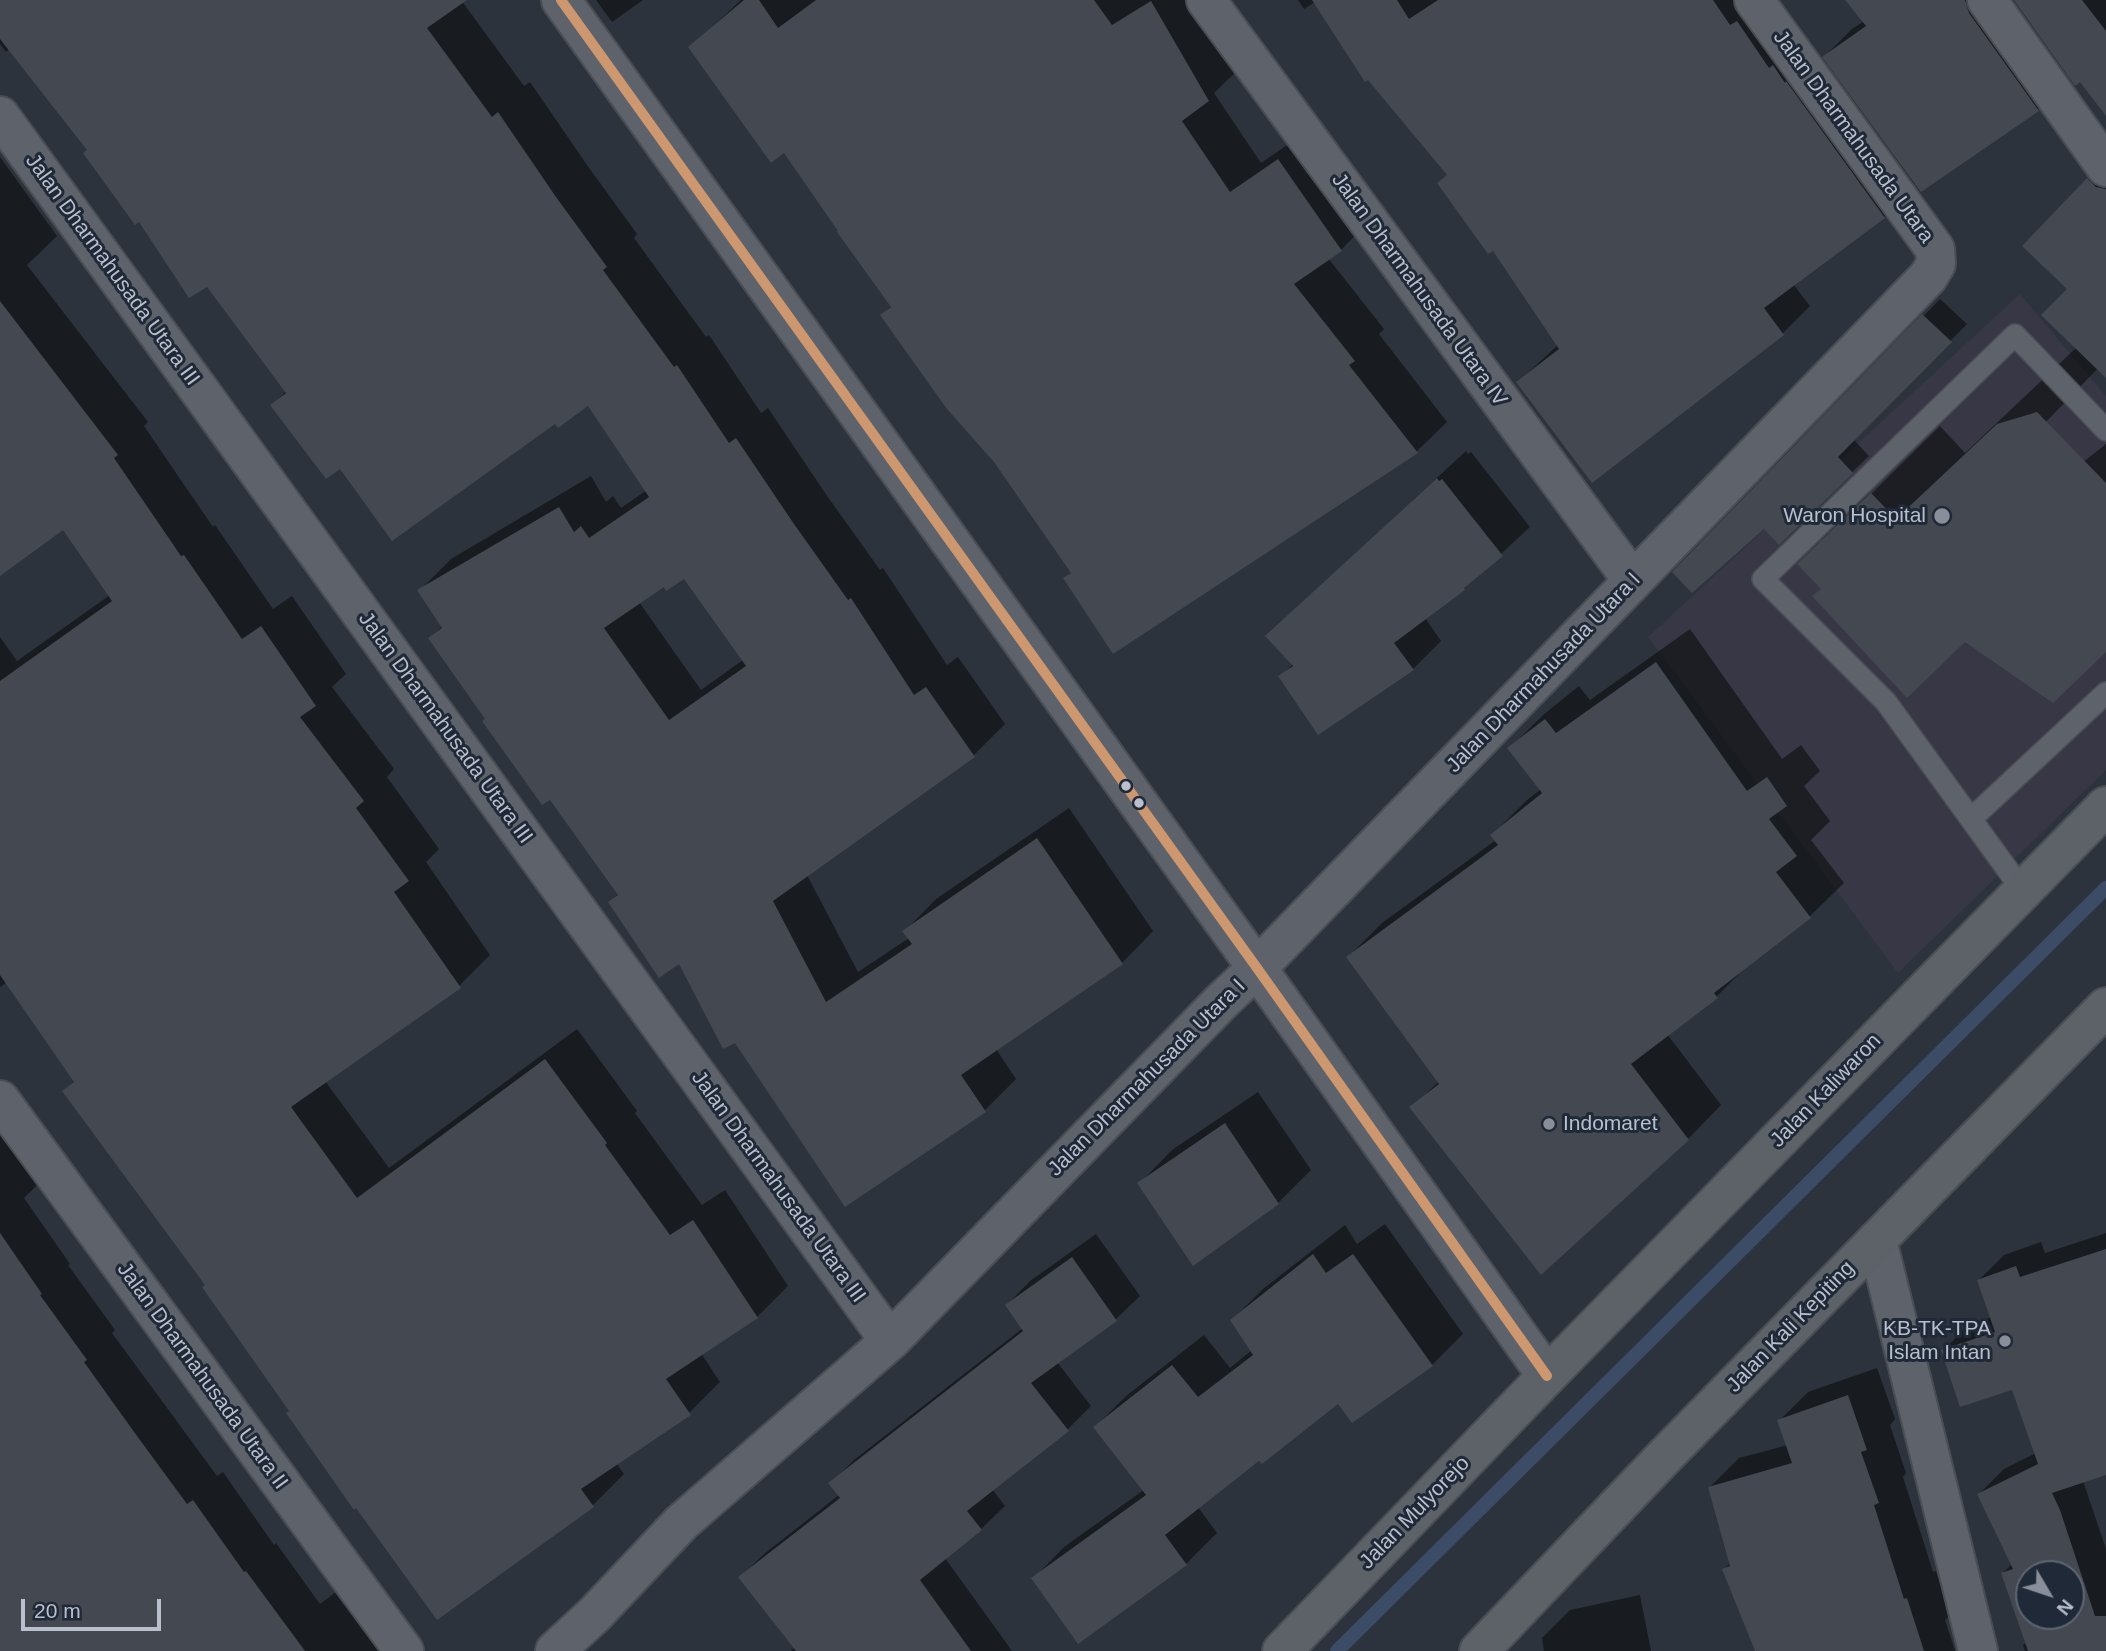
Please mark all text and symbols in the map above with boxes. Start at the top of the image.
street label: Jalan Dharmahusada Utara [1767,26,1939,248]
street label: Jalan Dharmahusada Utara III [19,149,205,391]
street label: Jalan Dharmahusada Utara IV [1326,168,1512,412]
place label: Waron Hospital [1783,503,1926,529]
marker: Waron Hospital [1932,506,1952,526]
street label: Jalan Dharmahusada Utara I [1442,568,1646,778]
street label: Jalan Dharmahusada Utara III [352,607,538,849]
unlabelled marker [1119,779,1133,793]
unlabelled marker [1132,796,1146,810]
street label: Jalan Dharmahusada Utara I [1043,974,1251,1182]
street label: Jalan Kaliwaron [1765,1029,1887,1153]
street label: Jalan Dharmahusada Utara III [685,1066,871,1308]
place label: Indomaret [1563,1111,1658,1137]
marker: Indomaret [1541,1116,1557,1132]
street label: Jalan Kali Kepiting [1722,1256,1860,1398]
street label: Jalan Dharmahusada Utara II [111,1258,293,1494]
place label: KB-TK-TPA Islam Intan [1883,1316,1991,1366]
marker: KB-TK-TPA Islam Intan [1997,1333,2013,1349]
street label: Jalan Mulyorejo [1355,1451,1475,1575]
north arrow [2015,1560,2085,1630]
scale bar [24,1584,164,1628]
text: N [2053,1595,2078,1619]
text: 20 m [34,1599,81,1622]

